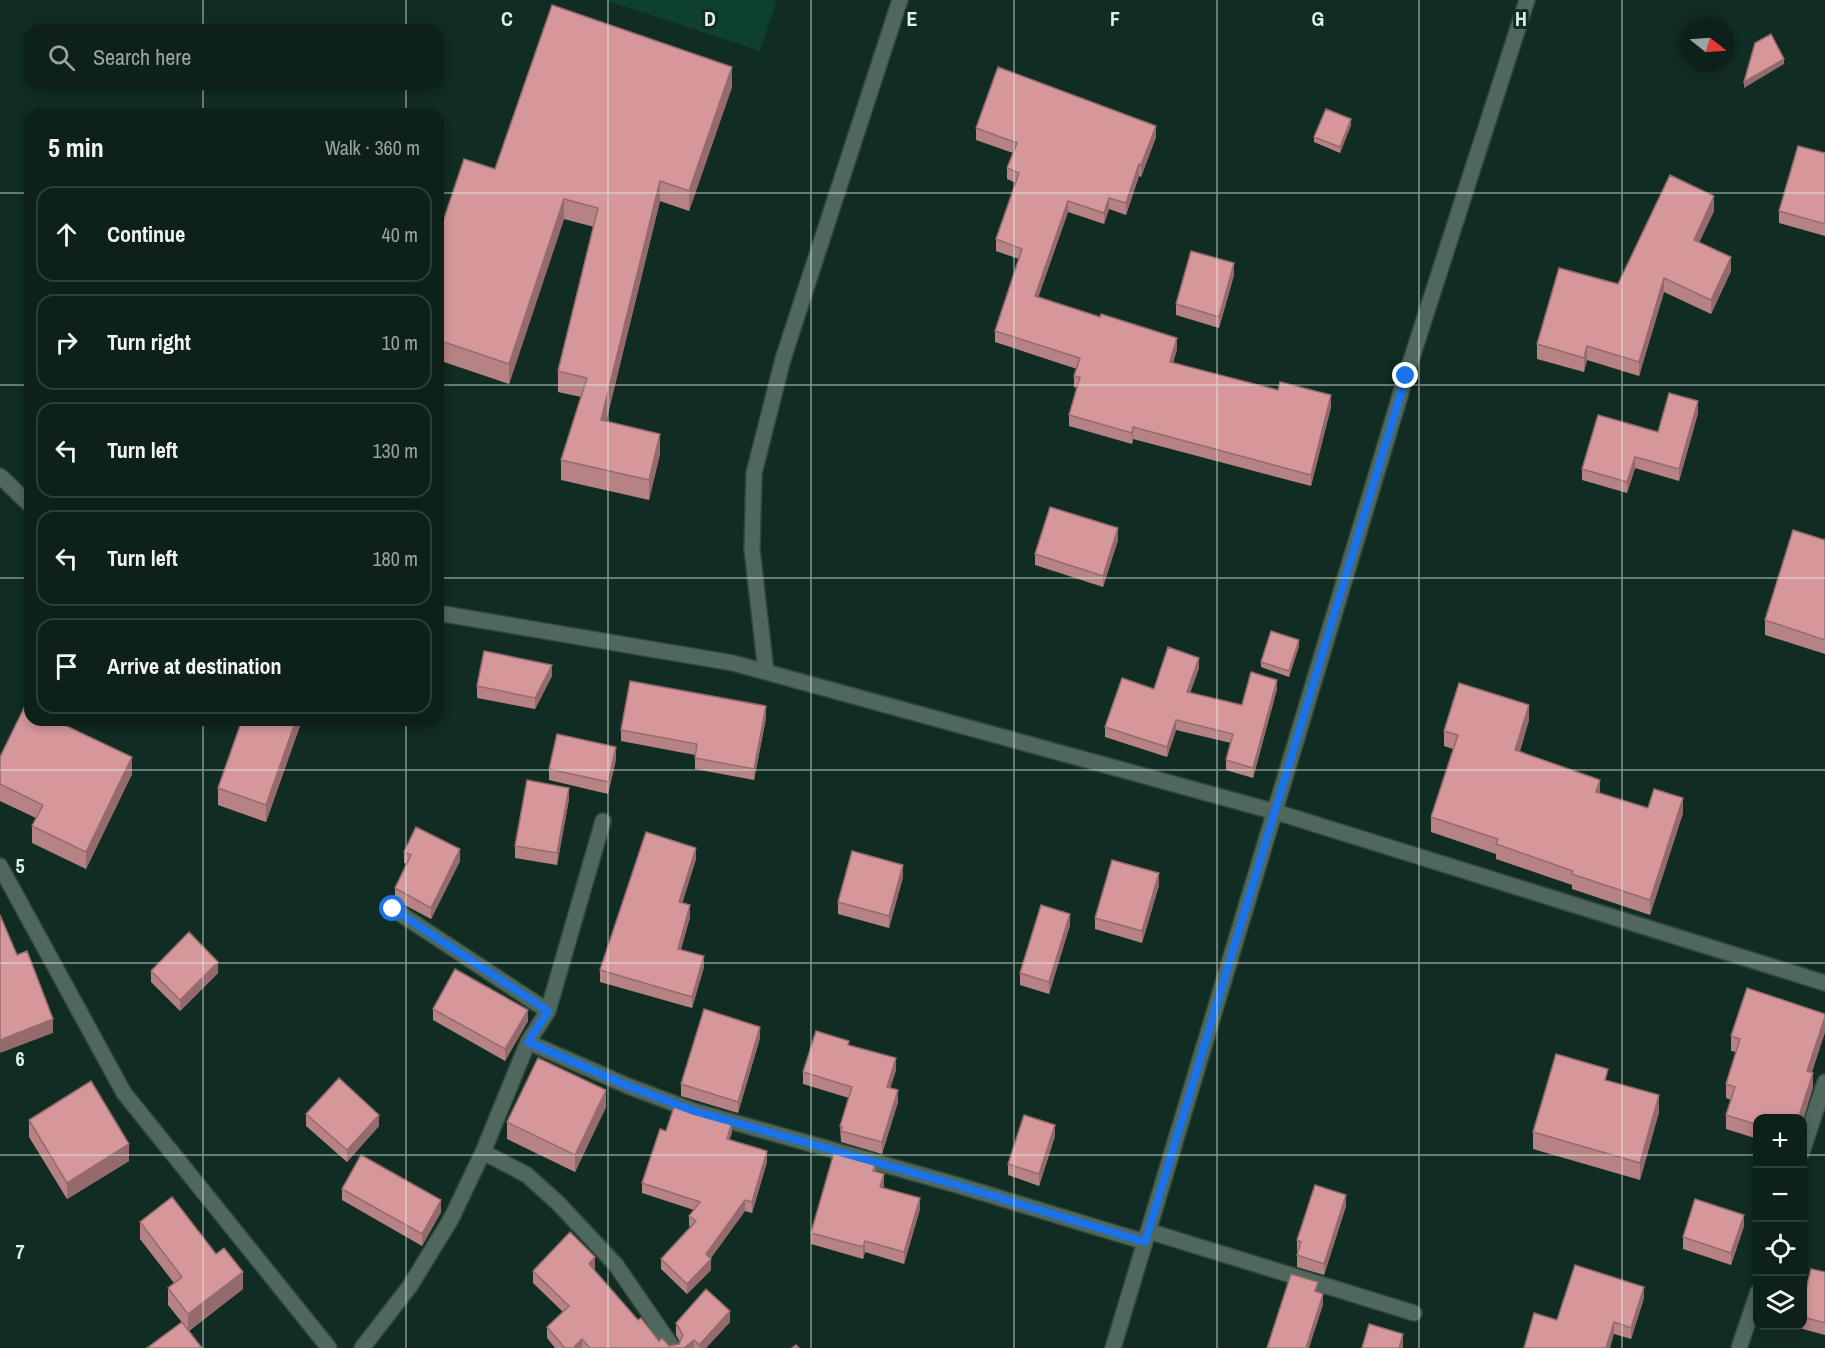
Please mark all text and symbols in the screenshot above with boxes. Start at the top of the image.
text: C [501,5,513,32]
text: D [704,5,716,32]
text: E [907,5,918,32]
text: F [1110,5,1120,32]
text: G [1312,5,1324,32]
text: H [1515,5,1527,32]
north arrow [1681,18,1735,72]
search box [24,24,444,90]
icon: search [45,41,78,74]
text: Search here [93,42,191,72]
text: 5 min [48,130,104,165]
text: Walk · 360 m [325,134,420,161]
icon: ahead [50,218,83,251]
text: Continue [107,219,185,249]
text: 40 m [382,221,418,248]
icon: right [50,326,83,359]
text: Turn right [107,327,191,357]
text: 10 m [382,329,418,356]
route end [1392,362,1418,388]
icon: left [50,434,83,467]
text: Turn left [107,435,178,465]
text: 130 m [372,437,418,464]
icon: left [50,542,83,575]
text: Turn left [107,543,178,573]
text: 180 m [372,545,418,572]
icon: arrive [50,650,83,683]
text: Arrive at destination [107,651,281,681]
text: 5 [15,852,25,879]
route start [379,895,405,921]
text: 6 [15,1045,25,1072]
map controls [1753,1114,1807,1330]
button: + [1753,1114,1807,1168]
button: − [1753,1168,1807,1222]
button: locate [1753,1222,1807,1276]
text: 7 [15,1238,25,1265]
button: layers [1753,1276,1807,1330]

